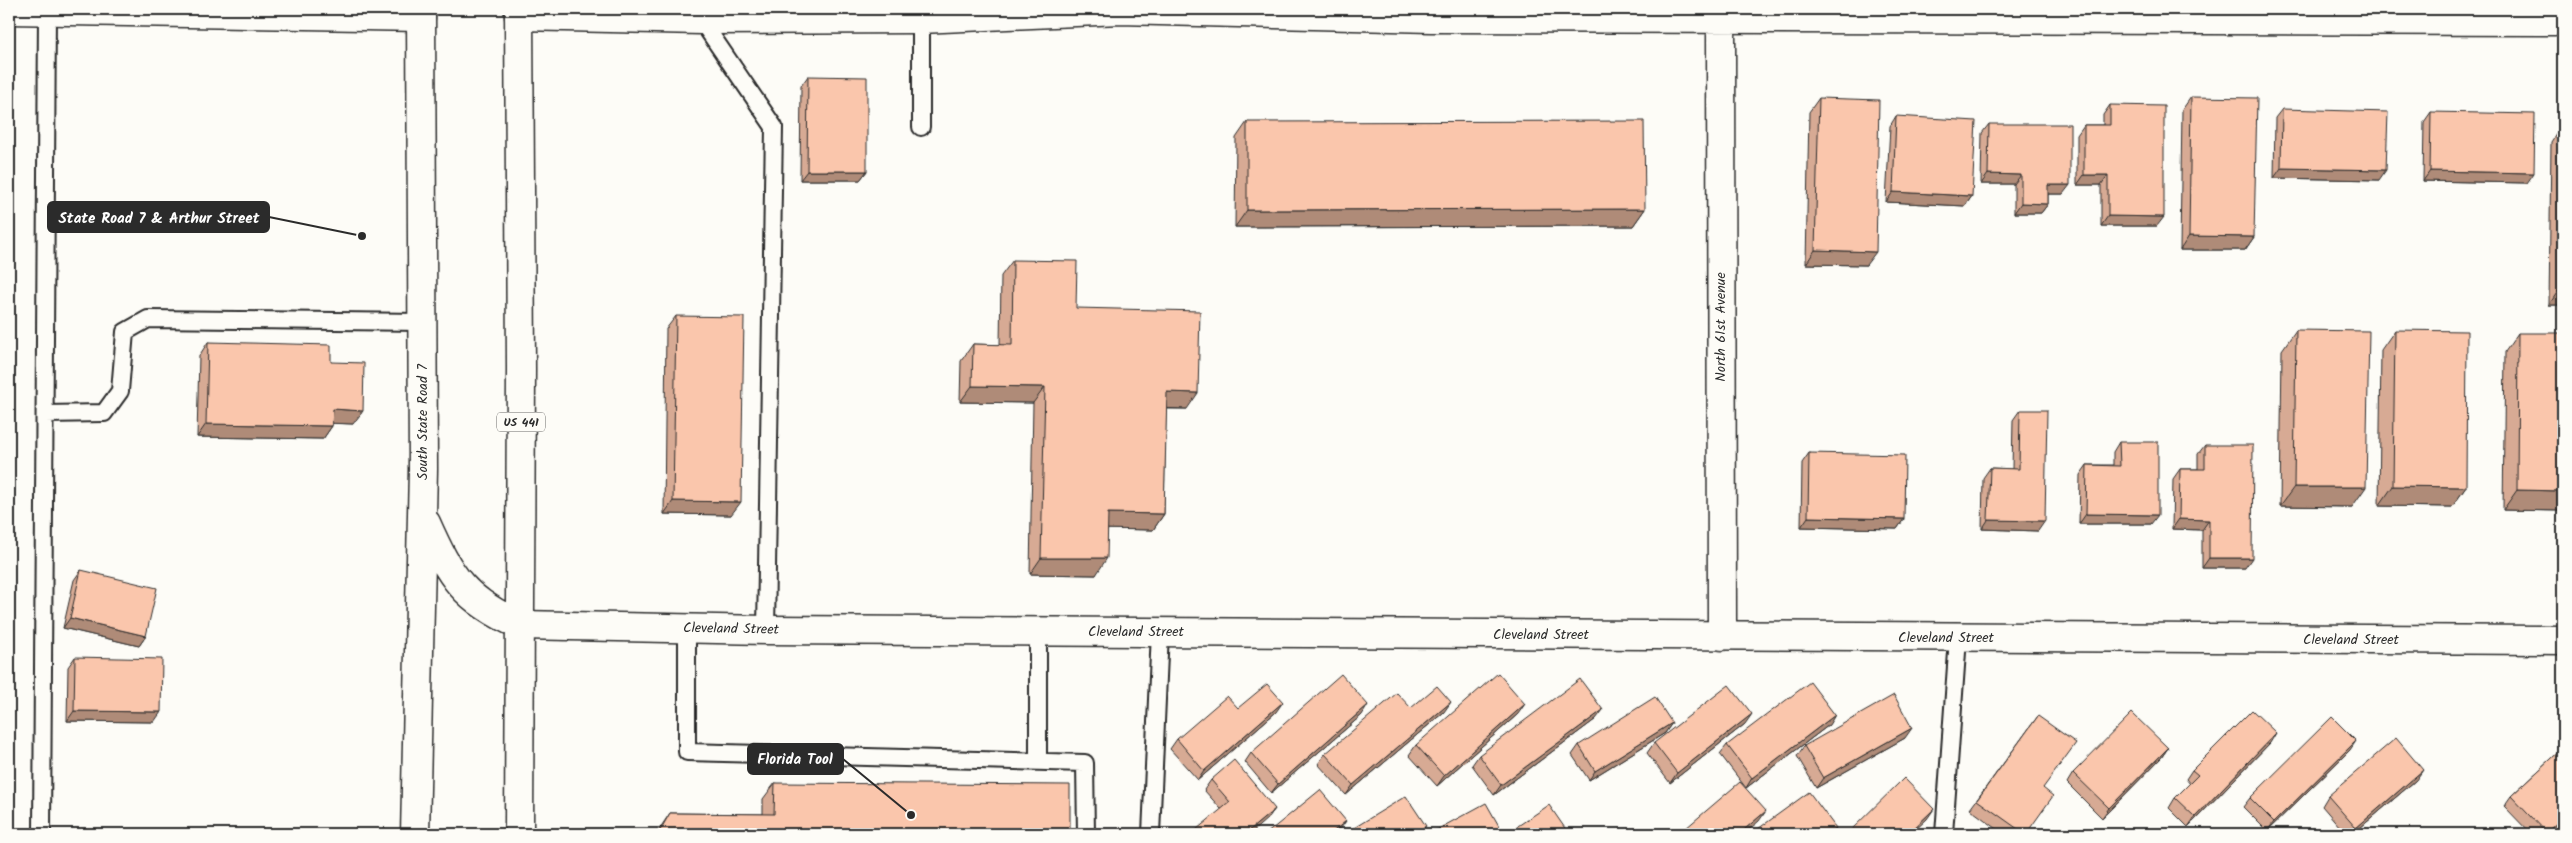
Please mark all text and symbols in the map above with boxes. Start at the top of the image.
callout: State Road 7 & Arthur Street [48,202,269,232]
text: State Road 7 & Arthur Street [59,207,260,231]
street label: North 61st Avenue [1710,272,1732,382]
street label: South State Road 7 [412,363,434,480]
road number: US 441 [497,412,545,432]
street label: Cleveland Street [683,617,780,641]
street label: Cleveland Street [1088,621,1185,643]
street label: Cleveland Street [1493,624,1590,646]
street label: Cleveland Street [1898,627,1995,649]
street label: Cleveland Street [2303,629,2400,651]
callout: Florida Tool [748,744,843,774]
text: Florida Tool [757,748,833,772]

